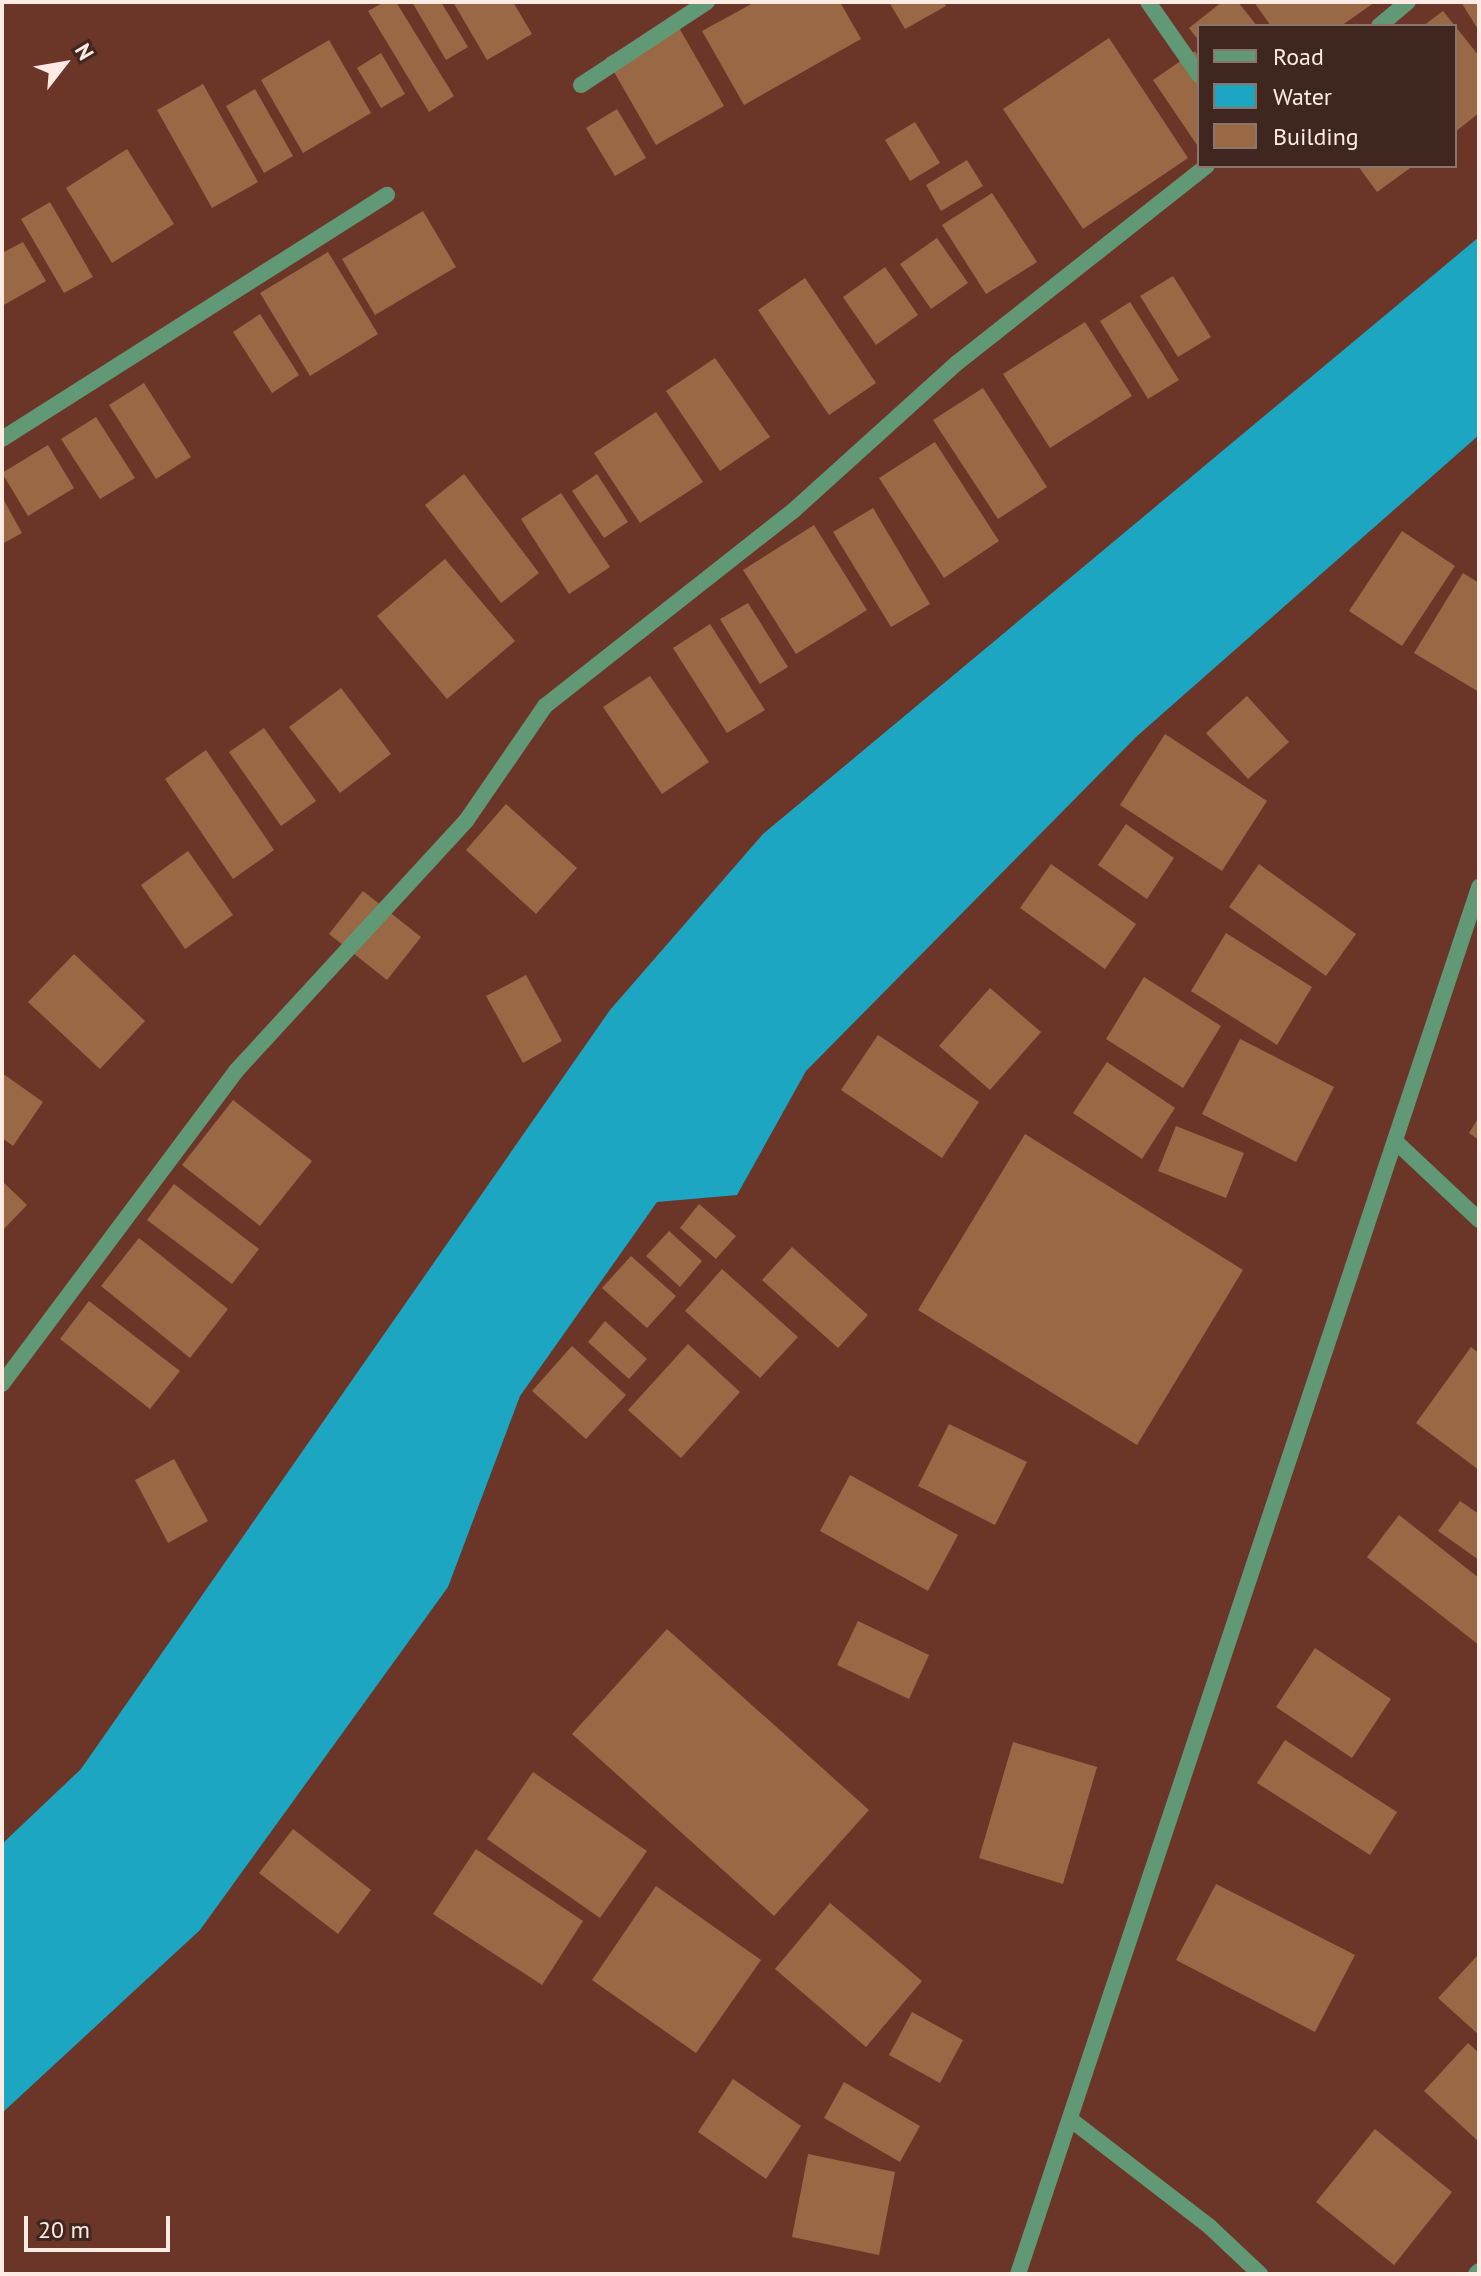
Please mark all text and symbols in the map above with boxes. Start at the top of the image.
north arrow [24,24,104,104]
legend [1197,24,1457,168]
text: N [69,38,100,65]
text: Road [1273,41,1324,72]
text: Water [1273,81,1332,112]
text: Building [1273,121,1359,152]
scale bar [28,2200,174,2250]
text: 20 m [38,2214,90,2245]

